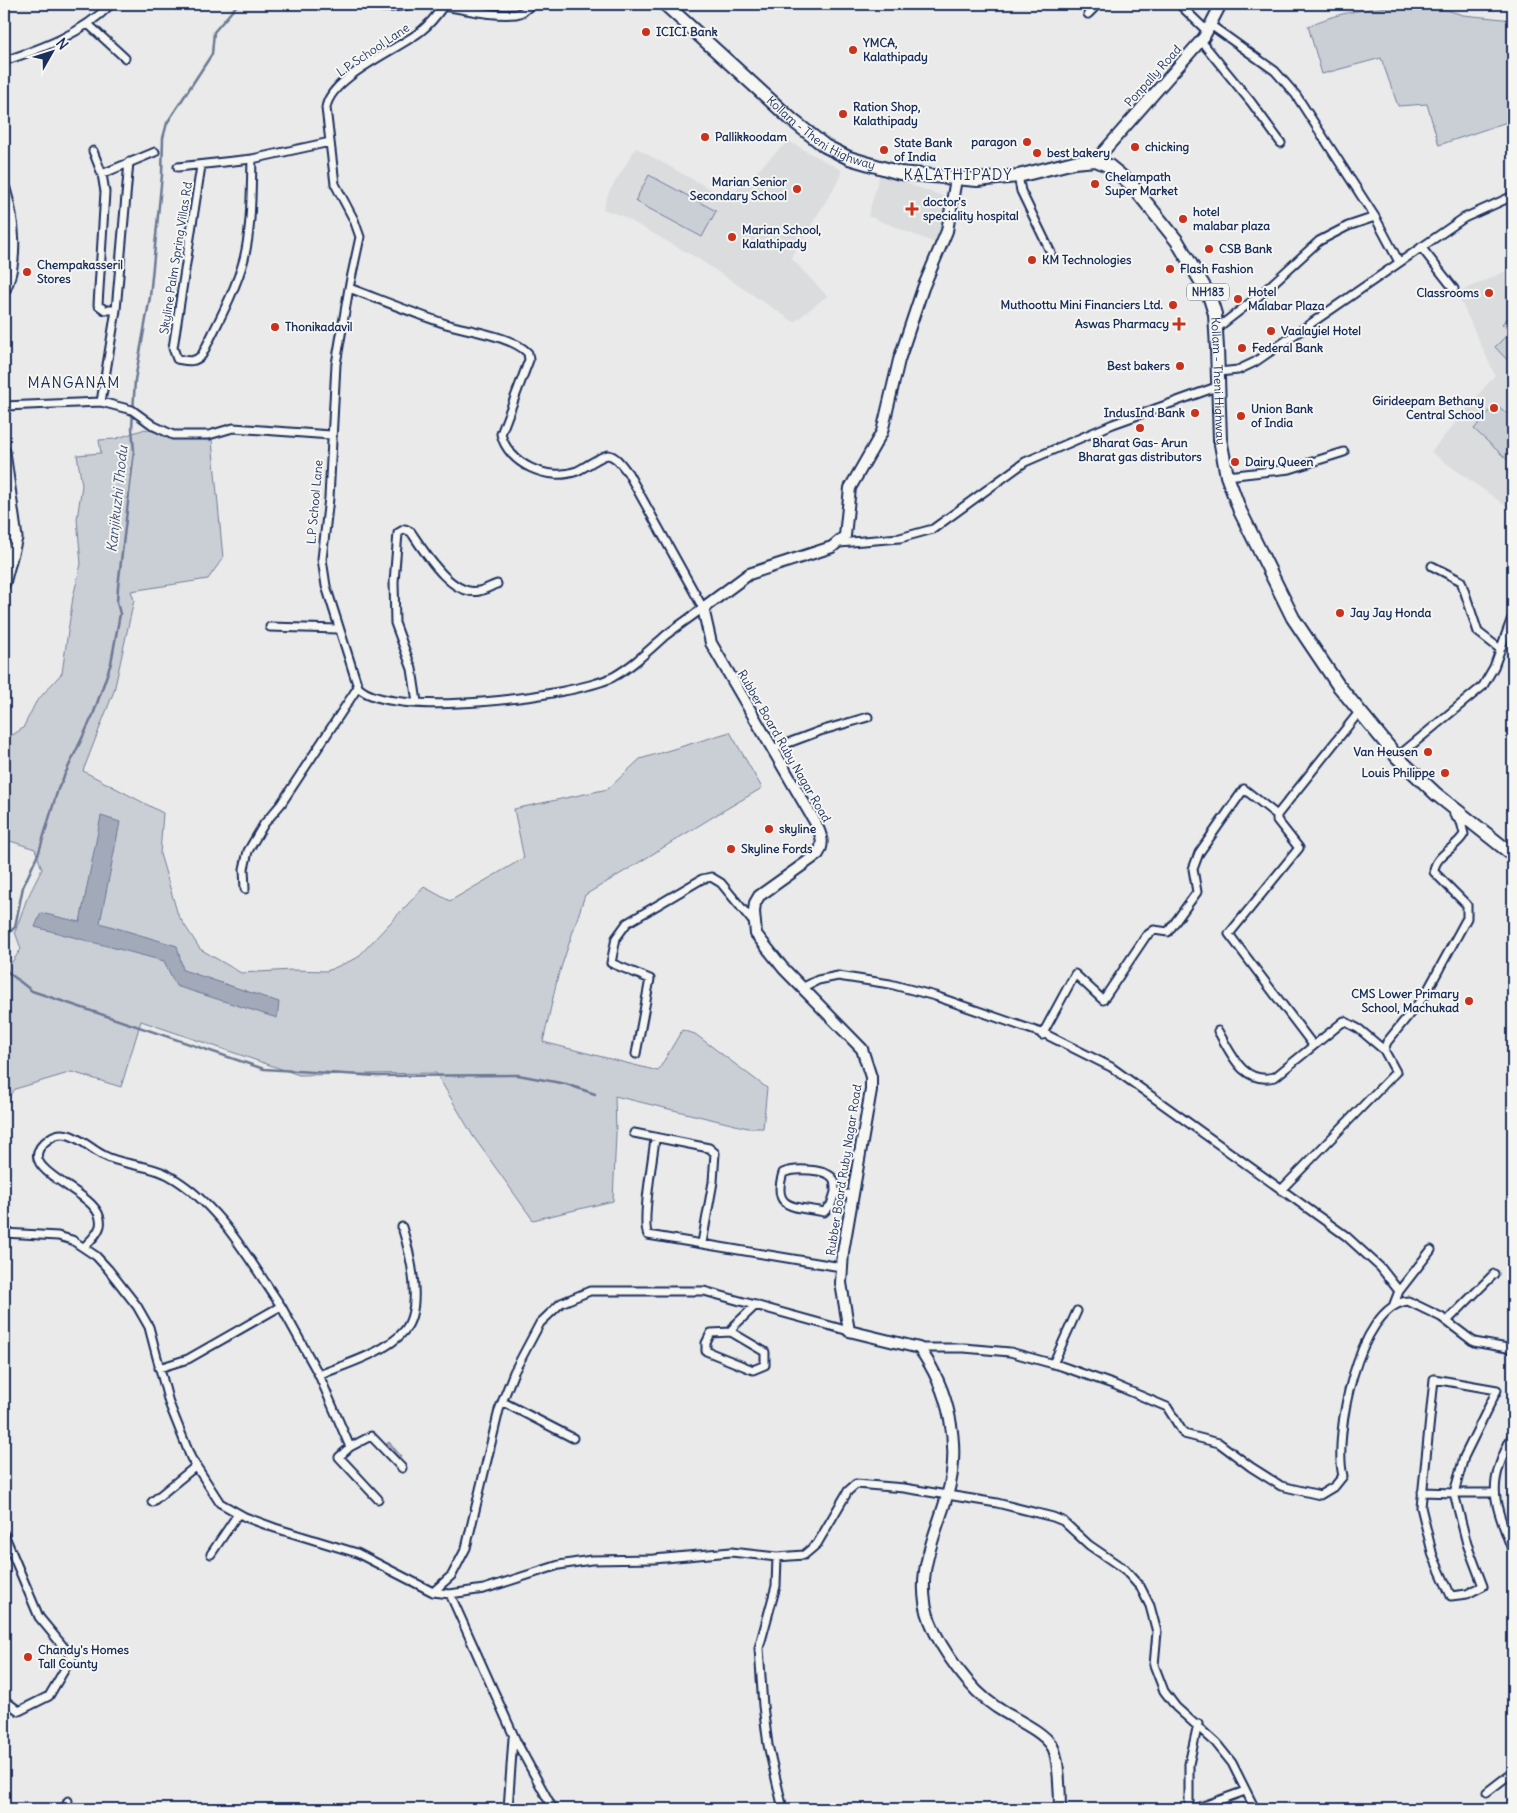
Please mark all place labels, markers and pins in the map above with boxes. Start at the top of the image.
place label: ICICI Bank [656,24,718,39]
marker: ICICI Bank [640,26,652,38]
place label: YMCA, Kalathipady [862,35,928,65]
marker: YMCA, Kalathipady [847,44,859,56]
place label: Ration Shop, Kalathipady [853,99,921,129]
marker: Ration Shop, Kalathipady [837,108,849,120]
place label: Pallikkoodam [715,129,787,144]
marker: Pallikkoodam [699,131,711,143]
place label: paragon [971,134,1017,150]
place label: State Bank of India [894,135,952,164]
marker: paragon [1021,136,1033,148]
place label: chicking [1145,139,1190,155]
marker: chicking [1129,141,1141,153]
marker: State Bank of India [878,144,890,156]
place label: best bakery [1047,145,1110,161]
marker: best bakery [1031,147,1043,159]
place label: Chelampath Super Market [1105,169,1179,199]
place label: Marian Senior Secondary School [690,174,787,204]
marker: Chelampath Super Market [1089,178,1101,190]
marker: Marian Senior Secondary School [791,183,803,195]
place label: doctor's speciality hospital [923,194,1019,224]
marker: doctor's speciality hospital [905,202,919,216]
place label: hotel malabar plaza [1193,204,1270,234]
marker: hotel malabar plaza [1177,213,1189,225]
place label: Marian School, Kalathipady [742,222,822,252]
marker: Marian School, Kalathipady [726,231,738,243]
place label: CSB Bank [1219,241,1272,256]
marker: CSB Bank [1203,243,1215,255]
place label: KM Technologies [1042,252,1132,268]
marker: KM Technologies [1026,254,1038,266]
place label: Chempakasseril Stores [37,257,123,286]
place label: Flash Fashion [1180,261,1253,276]
marker: Flash Fashion [1164,263,1176,275]
marker: Chempakasseril Stores [21,266,33,278]
place label: Hotel Malabar Plaza [1248,284,1325,313]
place label: Classrooms [1416,285,1480,300]
marker: Classrooms [1483,287,1495,299]
marker: Hotel Malabar Plaza [1232,293,1244,305]
place label: Muthoottu Mini Financiers Ltd. [1001,297,1164,312]
marker: Muthoottu Mini Financiers Ltd. [1167,299,1179,311]
place label: Aswas Pharmacy [1075,316,1169,332]
marker: Aswas Pharmacy [1173,318,1185,330]
place label: Thonikadavil [285,319,353,334]
marker: Thonikadavil [269,321,281,333]
place label: Vaalayiel Hotel [1281,323,1361,339]
marker: Vaalayiel Hotel [1265,325,1277,337]
place label: Federal Bank [1252,340,1323,355]
marker: Federal Bank [1236,342,1248,354]
place label: Best bakers [1107,358,1171,373]
marker: Best bakers [1174,360,1186,372]
place label: Girideepam Bethany Central School [1372,393,1484,422]
place label: Union Bank of India [1251,401,1313,430]
marker: Girideepam Bethany Central School [1488,402,1500,414]
place label: IndusInd Bank [1104,405,1185,420]
marker: IndusInd Bank [1189,407,1201,419]
marker: Union Bank of India [1235,410,1247,422]
marker: Bharat Gas- Arun Bharat gas distributors [1134,422,1146,434]
place label: Bharat Gas- Arun Bharat gas distributors [1078,435,1202,465]
place label: Dairy Queen [1245,454,1314,470]
marker: Dairy Queen [1229,456,1241,468]
place label: Jay Jay Honda [1350,605,1431,621]
marker: Jay Jay Honda [1334,607,1346,619]
place label: Van Heusen [1353,744,1418,759]
marker: Van Heusen [1422,746,1434,758]
place label: Louis Philippe [1362,765,1436,781]
marker: Louis Philippe [1439,767,1451,779]
place label: skyline [779,821,817,837]
marker: skyline [763,823,775,835]
place label: Skyline Fords [741,841,813,857]
marker: Skyline Fords [725,843,737,855]
place label: CMS Lower Primary School, Machukad [1351,986,1459,1015]
marker: CMS Lower Primary School, Machukad [1463,995,1475,1007]
place label: Chandy's Homes Tall County [38,1642,129,1672]
marker: Chandy's Homes Tall County [22,1651,34,1663]

